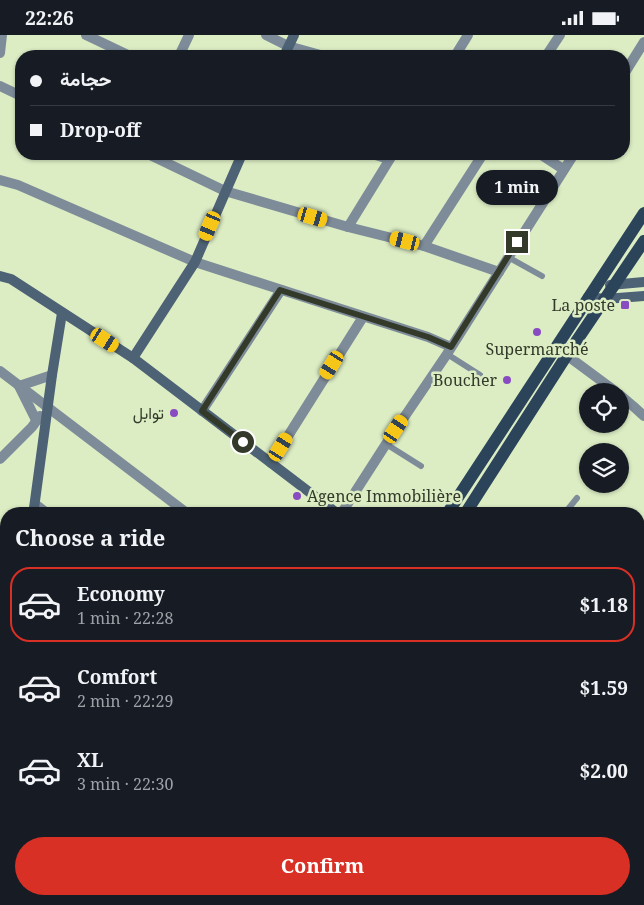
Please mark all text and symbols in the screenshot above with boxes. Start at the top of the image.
text: 22:26 [25,5,74,31]
text: حجامة [60,66,112,92]
text: Drop-off [60,117,140,143]
callout: 1 min [476,169,558,205]
text: 1 min [494,176,540,198]
car [296,206,329,228]
car [197,209,222,243]
car [388,230,421,252]
route end [506,231,528,253]
place label: La poste [551,294,615,316]
marker: La poste [619,299,631,311]
car [88,326,121,354]
marker: Supermarché [531,326,543,338]
place label: Supermarché [485,338,589,360]
car [317,348,346,382]
place label: Boucher [433,369,497,391]
marker: Boucher [501,374,513,386]
map controls [579,383,629,493]
button: locate [579,383,629,433]
place label: توابل [133,402,164,424]
marker: توابل [168,407,180,419]
car [381,412,410,446]
car [266,430,295,464]
route start [232,431,254,453]
button: layers [579,443,629,493]
place label: Agence Immobilière [307,485,461,507]
marker: Agence Immobilière [291,490,303,502]
text: Choose a ride [15,522,165,552]
text: Economy [77,581,165,607]
icon: car [17,582,62,627]
text: $1.18 [579,592,628,618]
text: 1 min · 22:28 [77,607,173,629]
text: Comfort [77,664,157,690]
icon: car [17,665,62,710]
text: $1.59 [579,675,628,701]
text: 2 min · 22:29 [77,690,173,712]
text: XL [77,747,103,773]
icon: car [17,748,62,793]
text: $2.00 [579,758,628,784]
text: 3 min · 22:30 [77,773,173,795]
button: Confirm [15,837,630,895]

